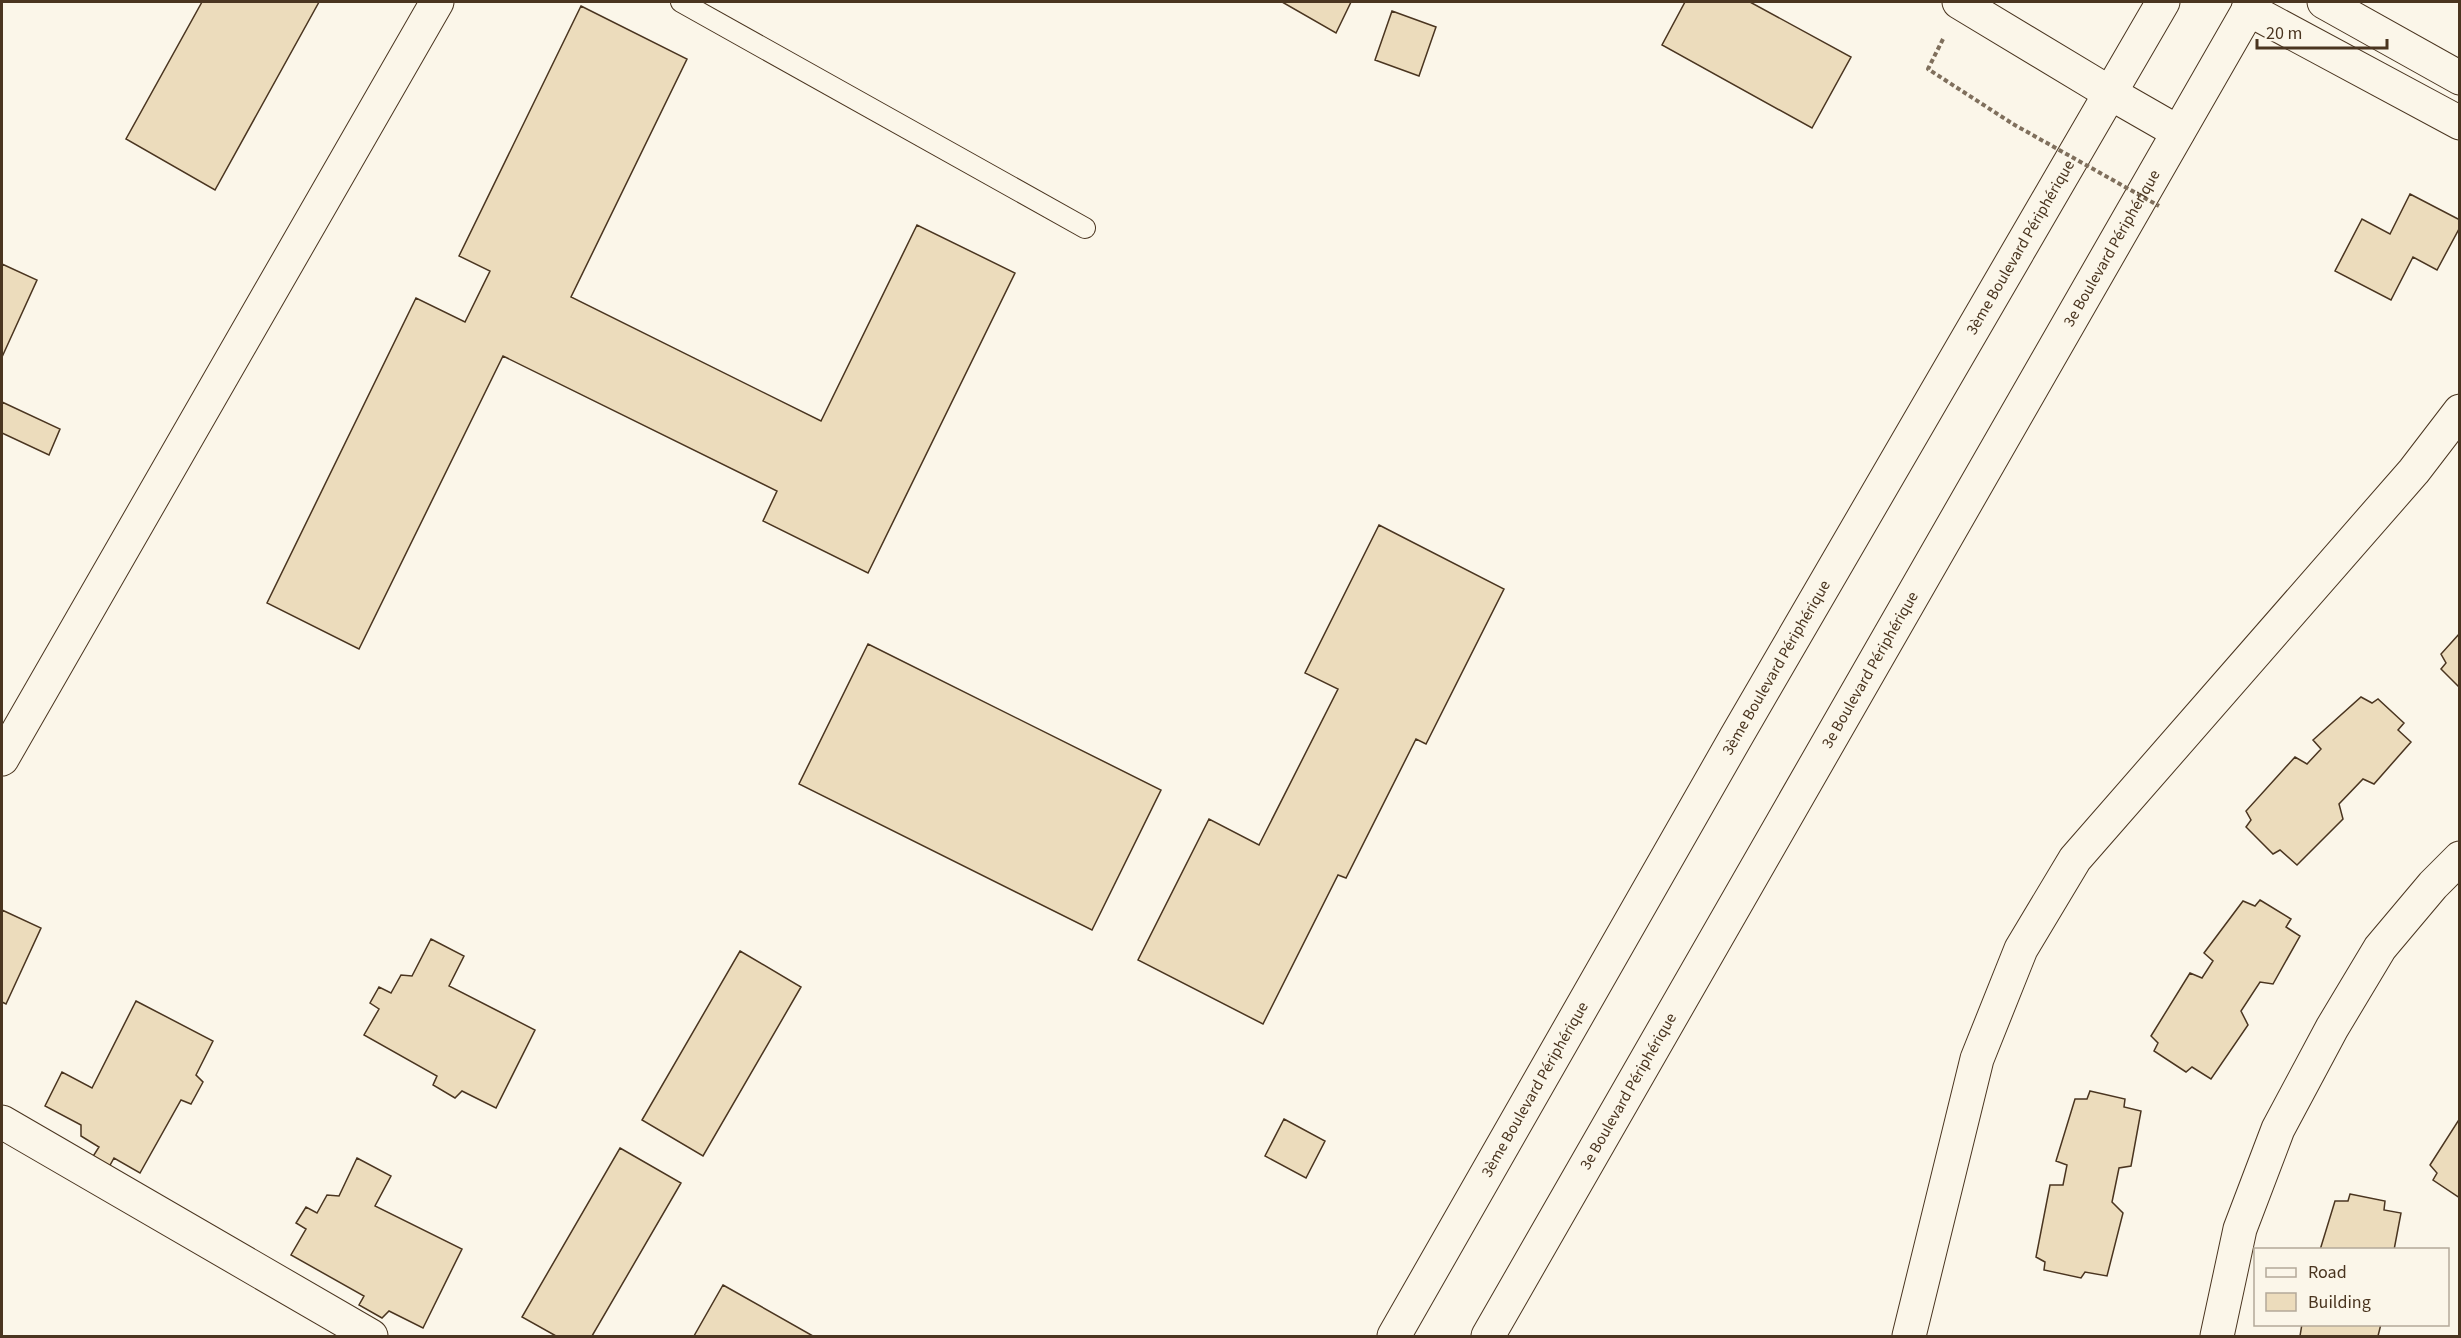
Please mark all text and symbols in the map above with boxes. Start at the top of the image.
scale bar [2257,12,2388,50]
text: 20 m [2266,21,2302,46]
street label: 3ème Boulevard Périphérique [1961,156,2080,339]
street label: 3e Boulevard Périphérique [2058,166,2166,331]
street label: 3ème Boulevard Périphérique [1717,576,1836,759]
street label: 3e Boulevard Périphérique [1816,587,1924,752]
street label: 3ème Boulevard Périphérique [1476,998,1594,1181]
street label: 3e Boulevard Périphérique [1575,1009,1682,1174]
legend [2254,1248,2449,1326]
text: Road [2308,1260,2347,1285]
text: Building [2308,1290,2371,1315]

